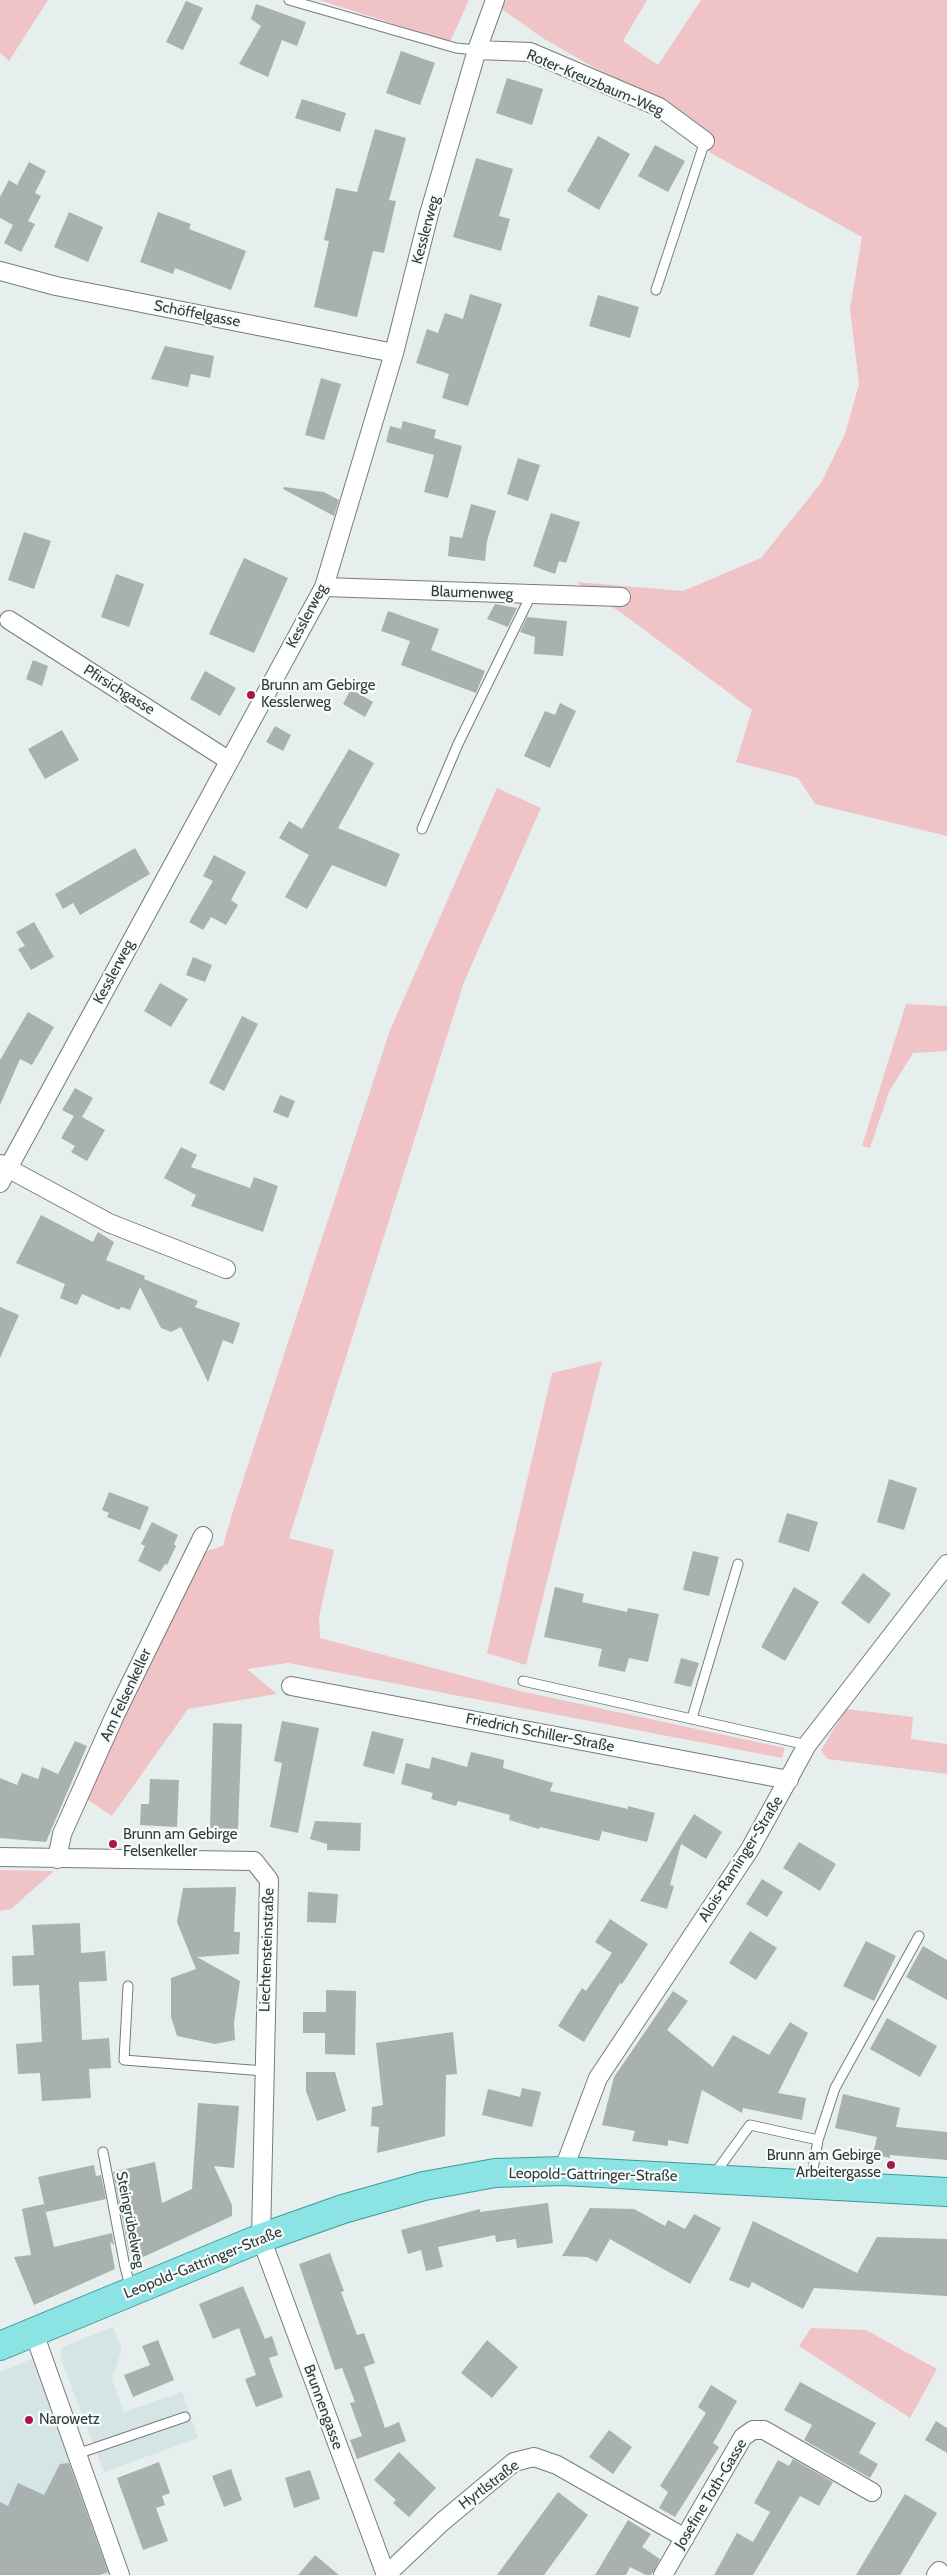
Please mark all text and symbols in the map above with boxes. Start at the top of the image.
street label: Roter-Kreuzbaum-Weg [524,46,666,120]
street label: Kesslerweg [408,194,444,266]
street label: Schöffelgasse [152,297,242,331]
street label: Kesslerweg [283,581,331,651]
street label: Blaumenweg [430,583,514,603]
street label: Pfirsichgasse [80,661,158,719]
place label: Brunn am Gebirge Kesslerweg [261,677,375,712]
marker: Brunn am Gebirge Kesslerweg [245,689,257,701]
street label: Kesslerweg [90,937,138,1007]
street label: Am Felsenkeller [97,1646,155,1744]
street label: Friedrich Schiller-Straße [464,1710,616,1756]
street label: Alois-Raminger-Straße [695,1793,787,1925]
place label: Brunn am Gebirge Felsenkeller [123,1826,237,1861]
marker: Brunn am Gebirge Felsenkeller [107,1838,119,1850]
street label: Liechtensteinstraße [256,1888,278,2012]
place label: Brunn am Gebirge Arbeitergasse [767,2147,881,2182]
marker: Brunn am Gebirge Arbeitergasse [885,2159,897,2171]
street label: Leopold-Gattringer-Straße [508,2165,678,2185]
street label: Steingrübelweg [112,2170,148,2270]
street label: Leopold-Gattringer-Straße [121,2223,285,2303]
street label: Brunnengasse [299,2362,347,2452]
place label: Narowetz [39,2411,100,2429]
marker: Narowetz [23,2414,35,2426]
street label: Josefine Toth-Gasse [671,2436,751,2552]
street label: Hyrtlstraße [455,2457,523,2513]

